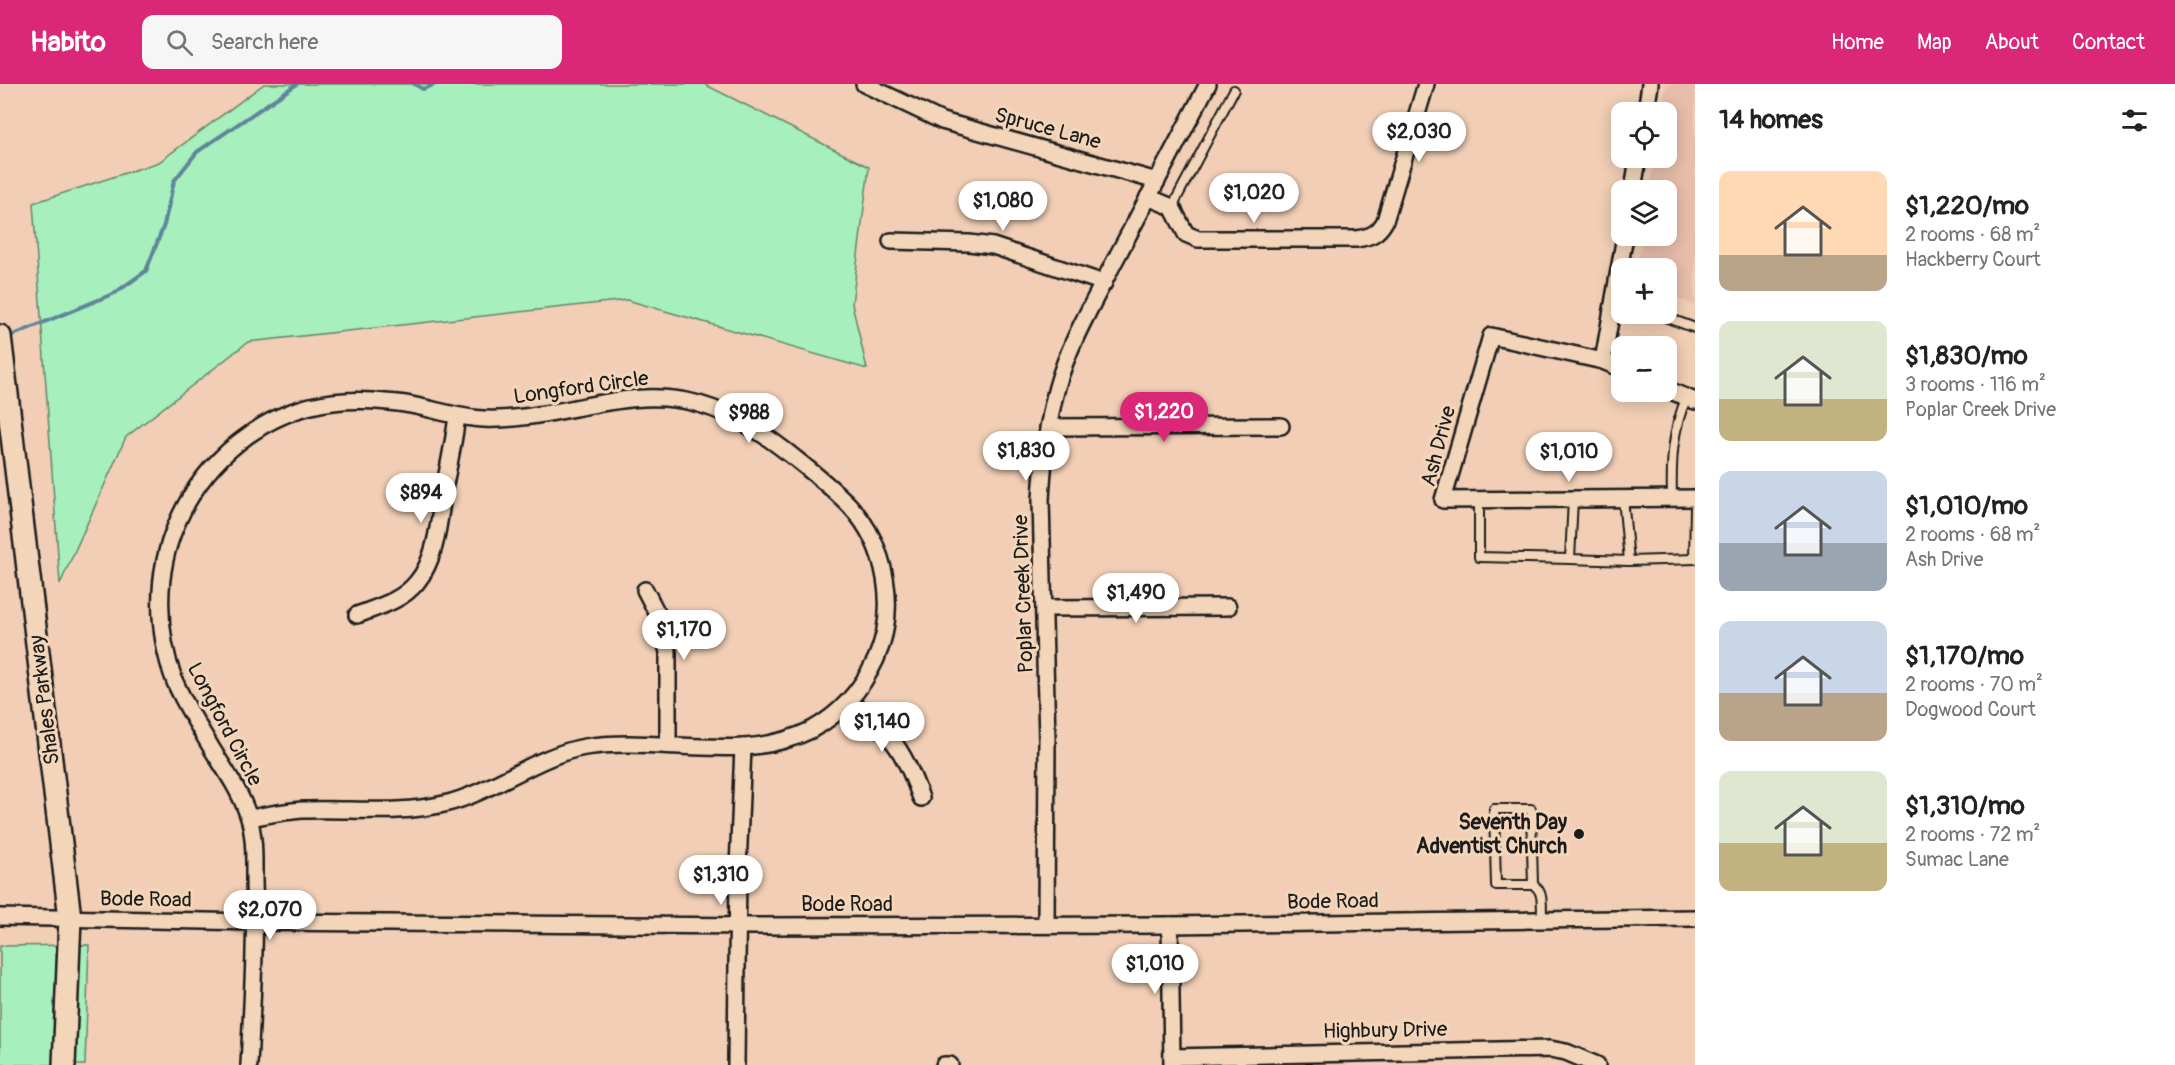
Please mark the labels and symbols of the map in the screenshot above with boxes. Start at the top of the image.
street label: Spruce Lane [992,101,1105,156]
pin: $2,030 [1370,112,1468,163]
pin: $1,020 [1205,173,1303,224]
pin: $1,080 [954,181,1052,232]
street label: Longford Circle [512,365,651,410]
pin: $1,220 [1115,392,1213,443]
pin: $988 [713,393,785,444]
street label: Ash Drive [1415,402,1462,489]
pin: $1,830 [977,431,1075,482]
pin: $1,010 [1520,432,1618,483]
pin: $894 [385,473,457,524]
street label: Poplar Creek Drive [1007,514,1040,674]
pin: $1,490 [1087,573,1185,624]
pin: $1,170 [635,610,733,661]
street label: Shales Parkway [23,633,66,767]
street label: Longford Circle [181,658,269,791]
pin: $1,140 [833,702,931,753]
place label: Seventh Day Adventist Church [1416,809,1567,860]
marker: Seventh Day Adventist Church [1572,827,1586,841]
pin: $1,310 [672,855,770,906]
street label: Bode Road [100,885,192,914]
street label: Bode Road [1287,887,1379,916]
pin: $2,070 [221,890,319,941]
street label: Bode Road [801,891,893,918]
pin: $1,010 [1106,944,1204,995]
street label: Highbury Drive [1323,1016,1448,1045]

